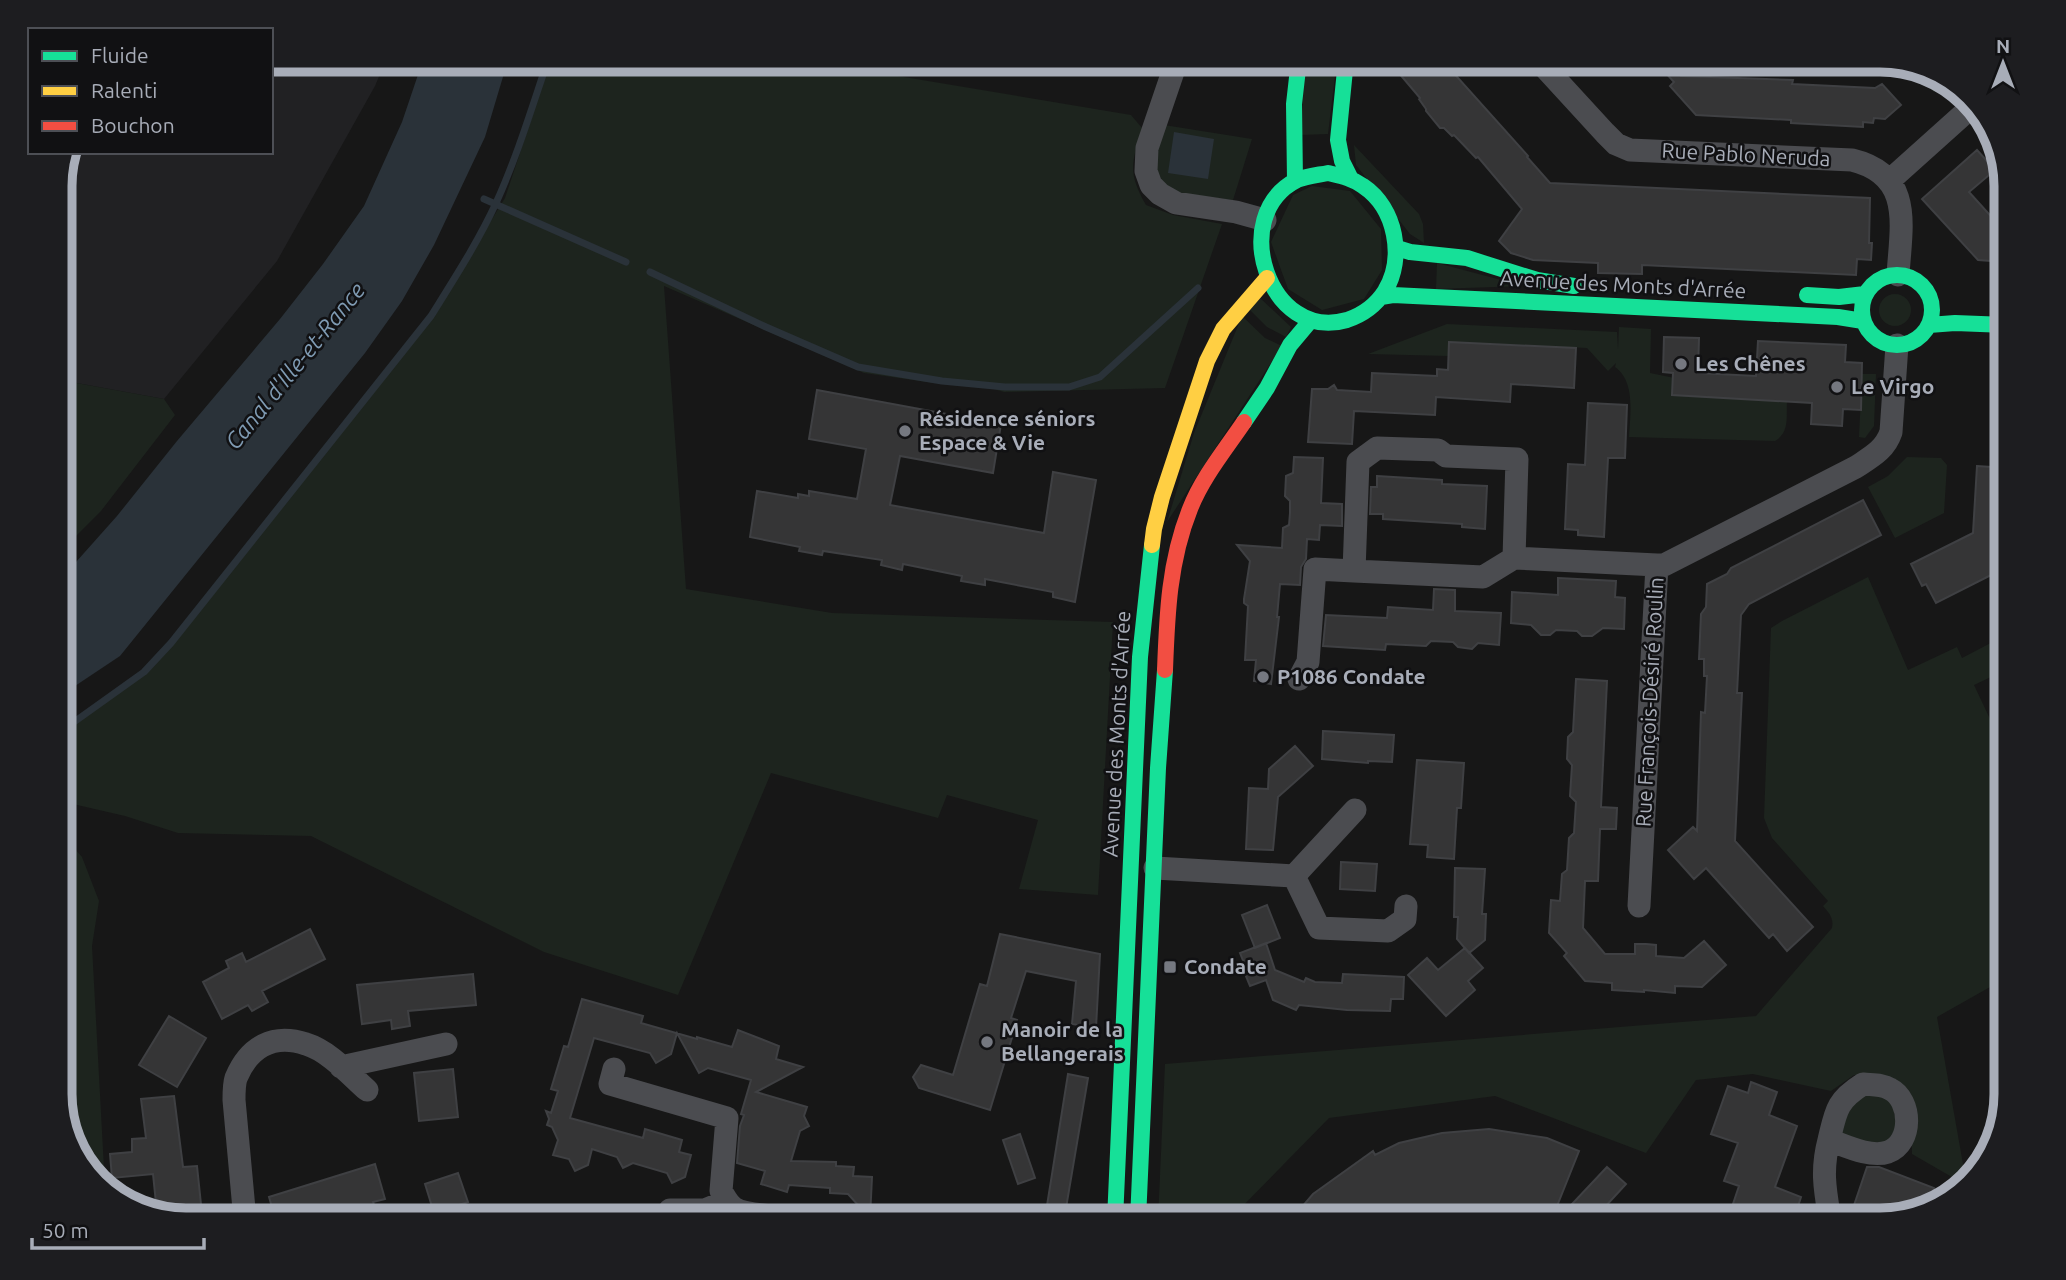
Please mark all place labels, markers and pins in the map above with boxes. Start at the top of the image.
place label: Les Chênes [1695,351,1806,375]
marker: Les Chênes [1673,356,1689,372]
place label: Le Virgo [1851,374,1934,398]
marker: Le Virgo [1829,379,1845,395]
place label: Résidence séniors Espace & Vie [919,406,1096,454]
marker: Résidence séniors Espace & Vie [897,423,913,439]
place label: P1086 Condate [1277,664,1426,688]
marker: P1086 Condate [1255,669,1271,685]
place label: Condate [1184,954,1267,978]
marker: Condate [1162,959,1178,975]
place label: Manoir de la Bellangerais [1001,1017,1124,1065]
marker: Manoir de la Bellangerais [979,1034,995,1050]

